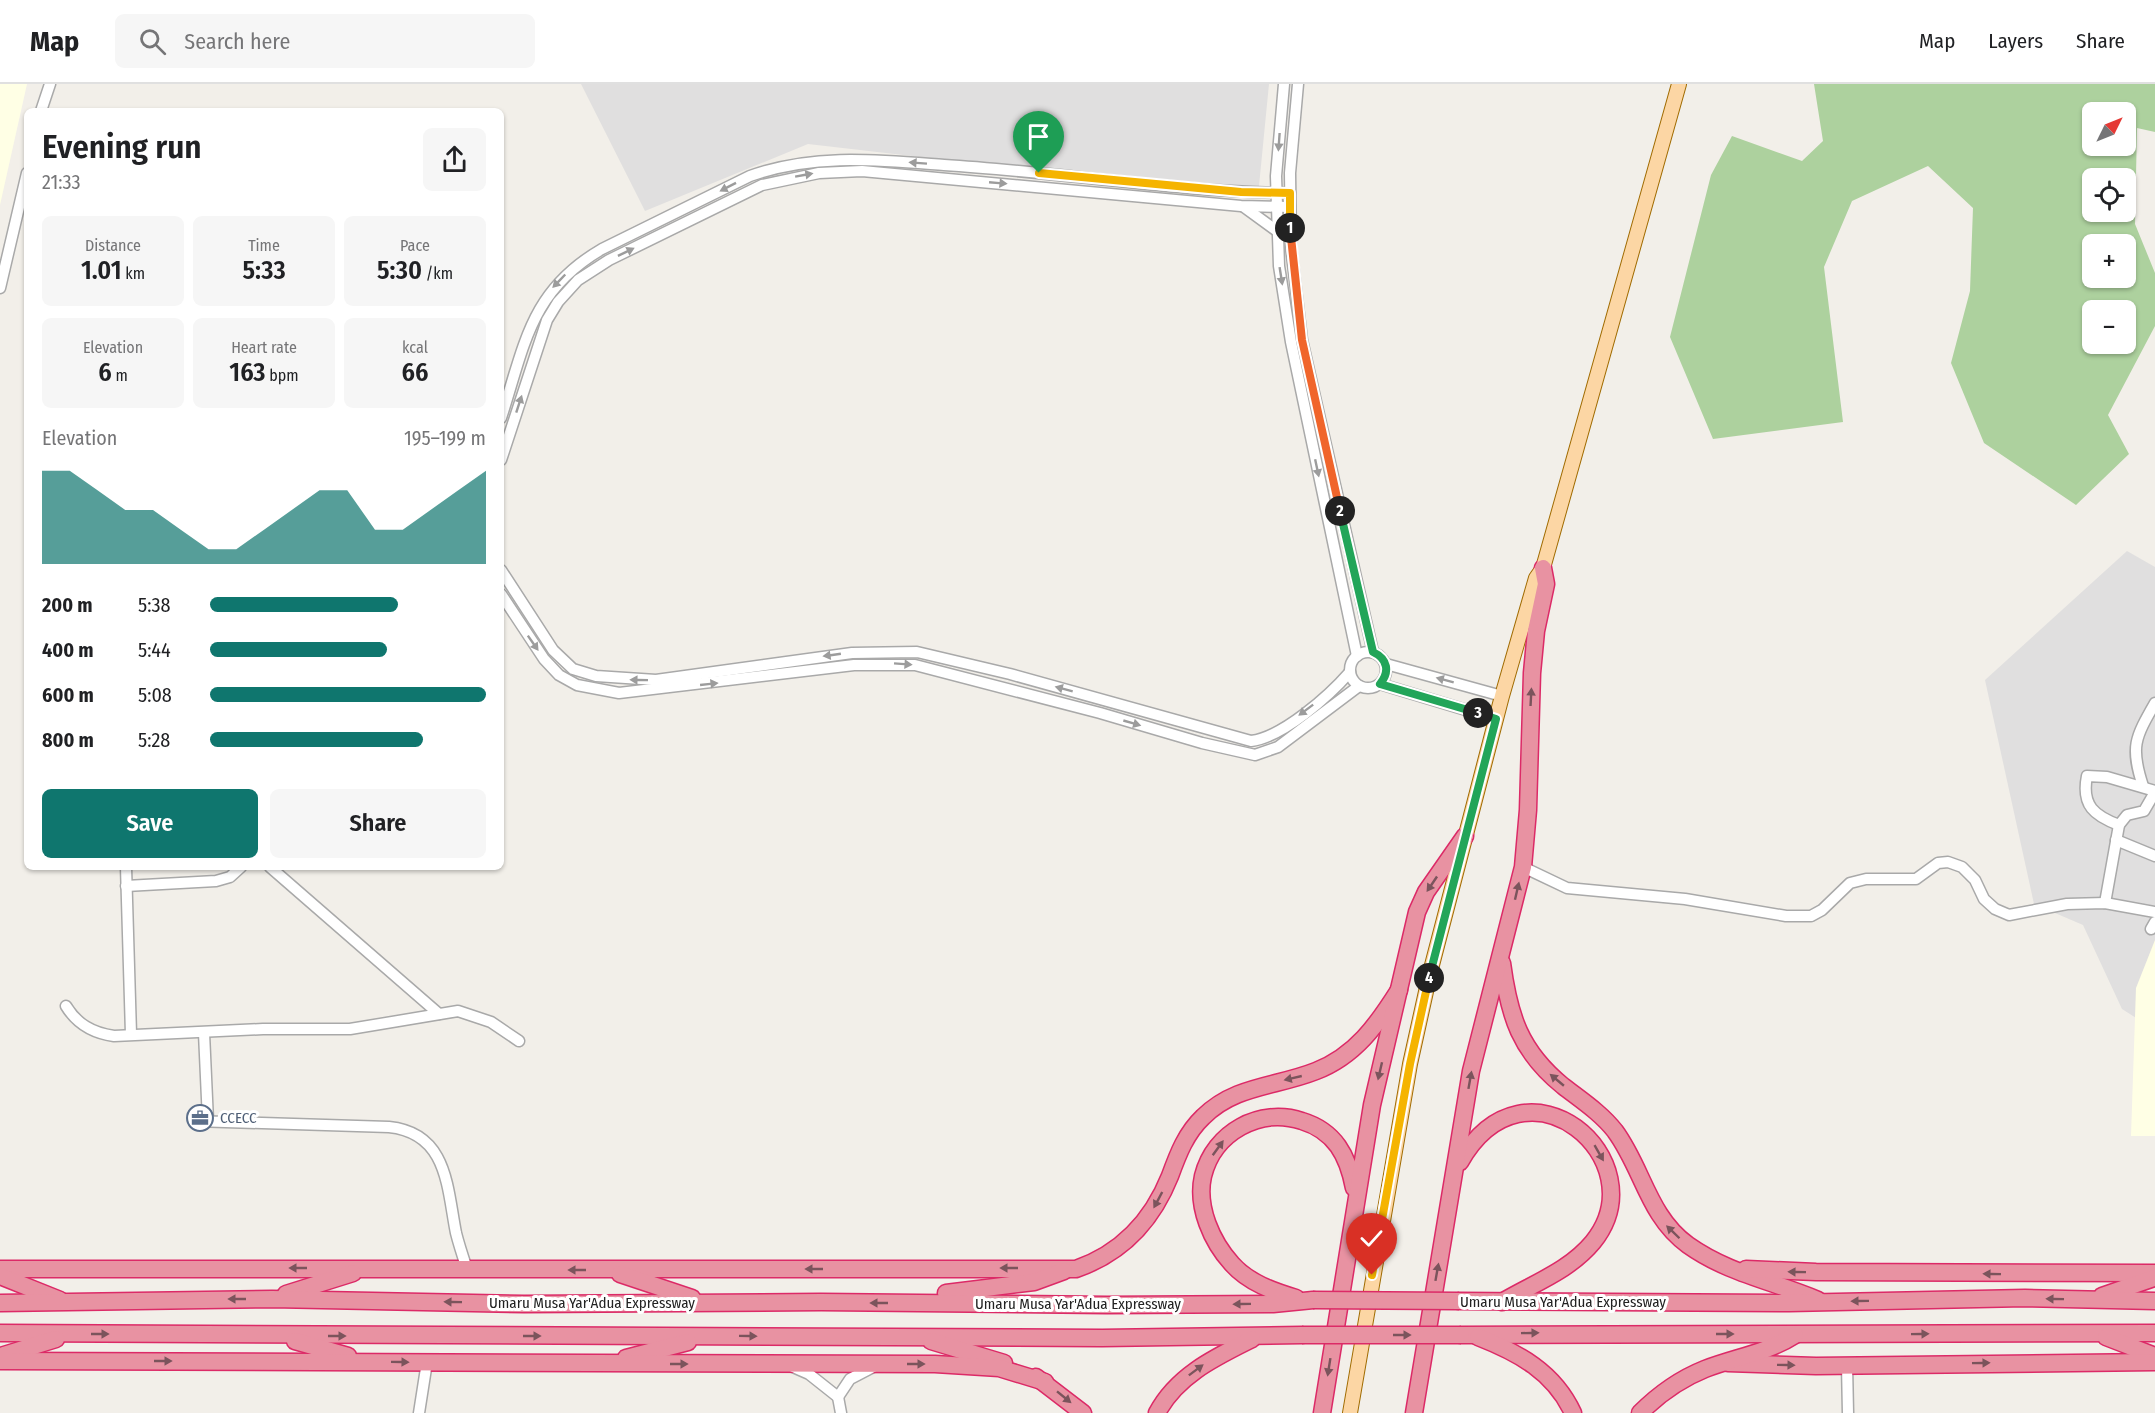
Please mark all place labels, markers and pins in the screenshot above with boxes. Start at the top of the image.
pin [1013,111,1064,173]
pin: 1 [1275,213,1305,243]
pin: 2 [1325,496,1355,526]
pin: 3 [1463,698,1493,728]
pin: 4 [1414,963,1444,993]
office icon: CCECC [185,1103,215,1133]
place label: CCECC [220,1109,257,1127]
pin [1346,1213,1397,1275]

